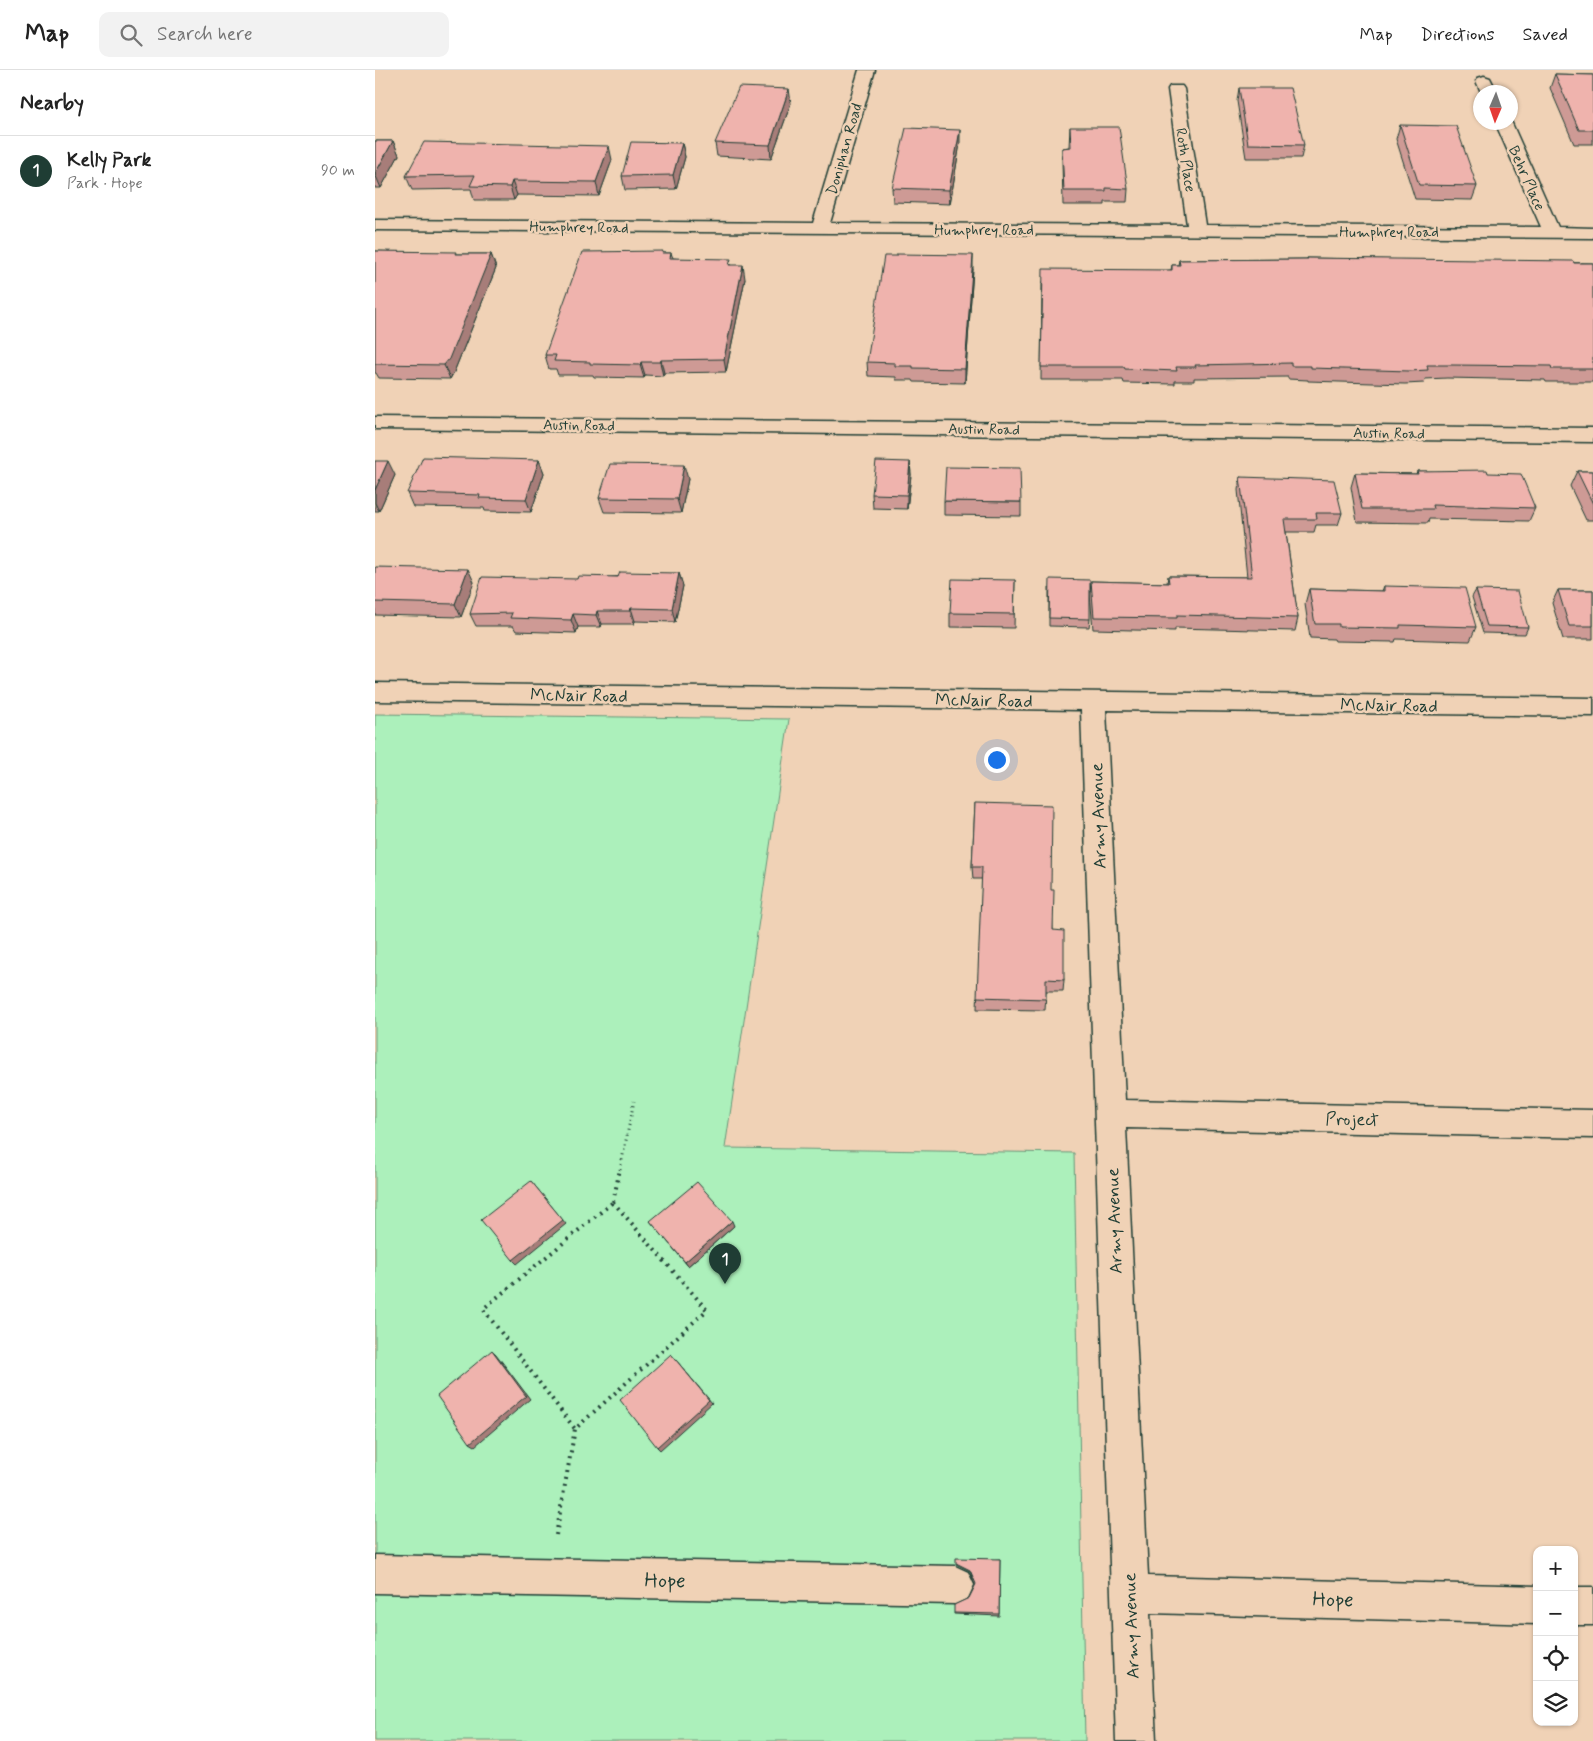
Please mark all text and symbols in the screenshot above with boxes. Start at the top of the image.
search box [99,12,449,57]
text: Map [25,19,69,50]
icon: search [117,21,145,49]
text: Search here [157,22,253,47]
text: Map [1360,23,1393,47]
text: Directions [1421,23,1495,47]
text: Saved [1523,23,1568,47]
north arrow [1473,85,1518,130]
text: Nearby [20,89,84,117]
street label: Doniphan Road [822,101,868,197]
street label: Roth Place [1170,127,1200,194]
street label: Behr Place [1503,143,1549,214]
text: Kelly Park [67,148,151,173]
text: 1 [32,160,40,181]
text: 90 m [321,160,355,181]
text: Park · Hope [67,173,143,194]
street label: Humphrey Road [529,217,629,239]
street label: Humphrey Road [934,221,1034,241]
street label: Humphrey Road [1339,223,1439,243]
street label: Austin Road [543,415,615,437]
street label: Austin Road [948,419,1020,441]
street label: Austin Road [1353,423,1425,445]
street label: McNair Road [530,683,628,709]
street label: McNair Road [935,688,1033,714]
street label: McNair Road [1340,693,1438,719]
your location [984,747,1010,773]
street label: Army Avenue [1085,762,1113,869]
street label: Project [1325,1108,1380,1132]
street label: Army Avenue [1101,1167,1129,1274]
pin: 1 [709,1243,741,1284]
map controls [1533,1546,1578,1726]
button: + [1533,1546,1578,1591]
street label: Hope [644,1567,686,1595]
street label: Army Avenue [1118,1572,1146,1679]
street label: Hope [1312,1586,1354,1614]
button: − [1533,1591,1578,1636]
button: locate [1533,1636,1578,1681]
button: layers [1533,1681,1578,1726]

